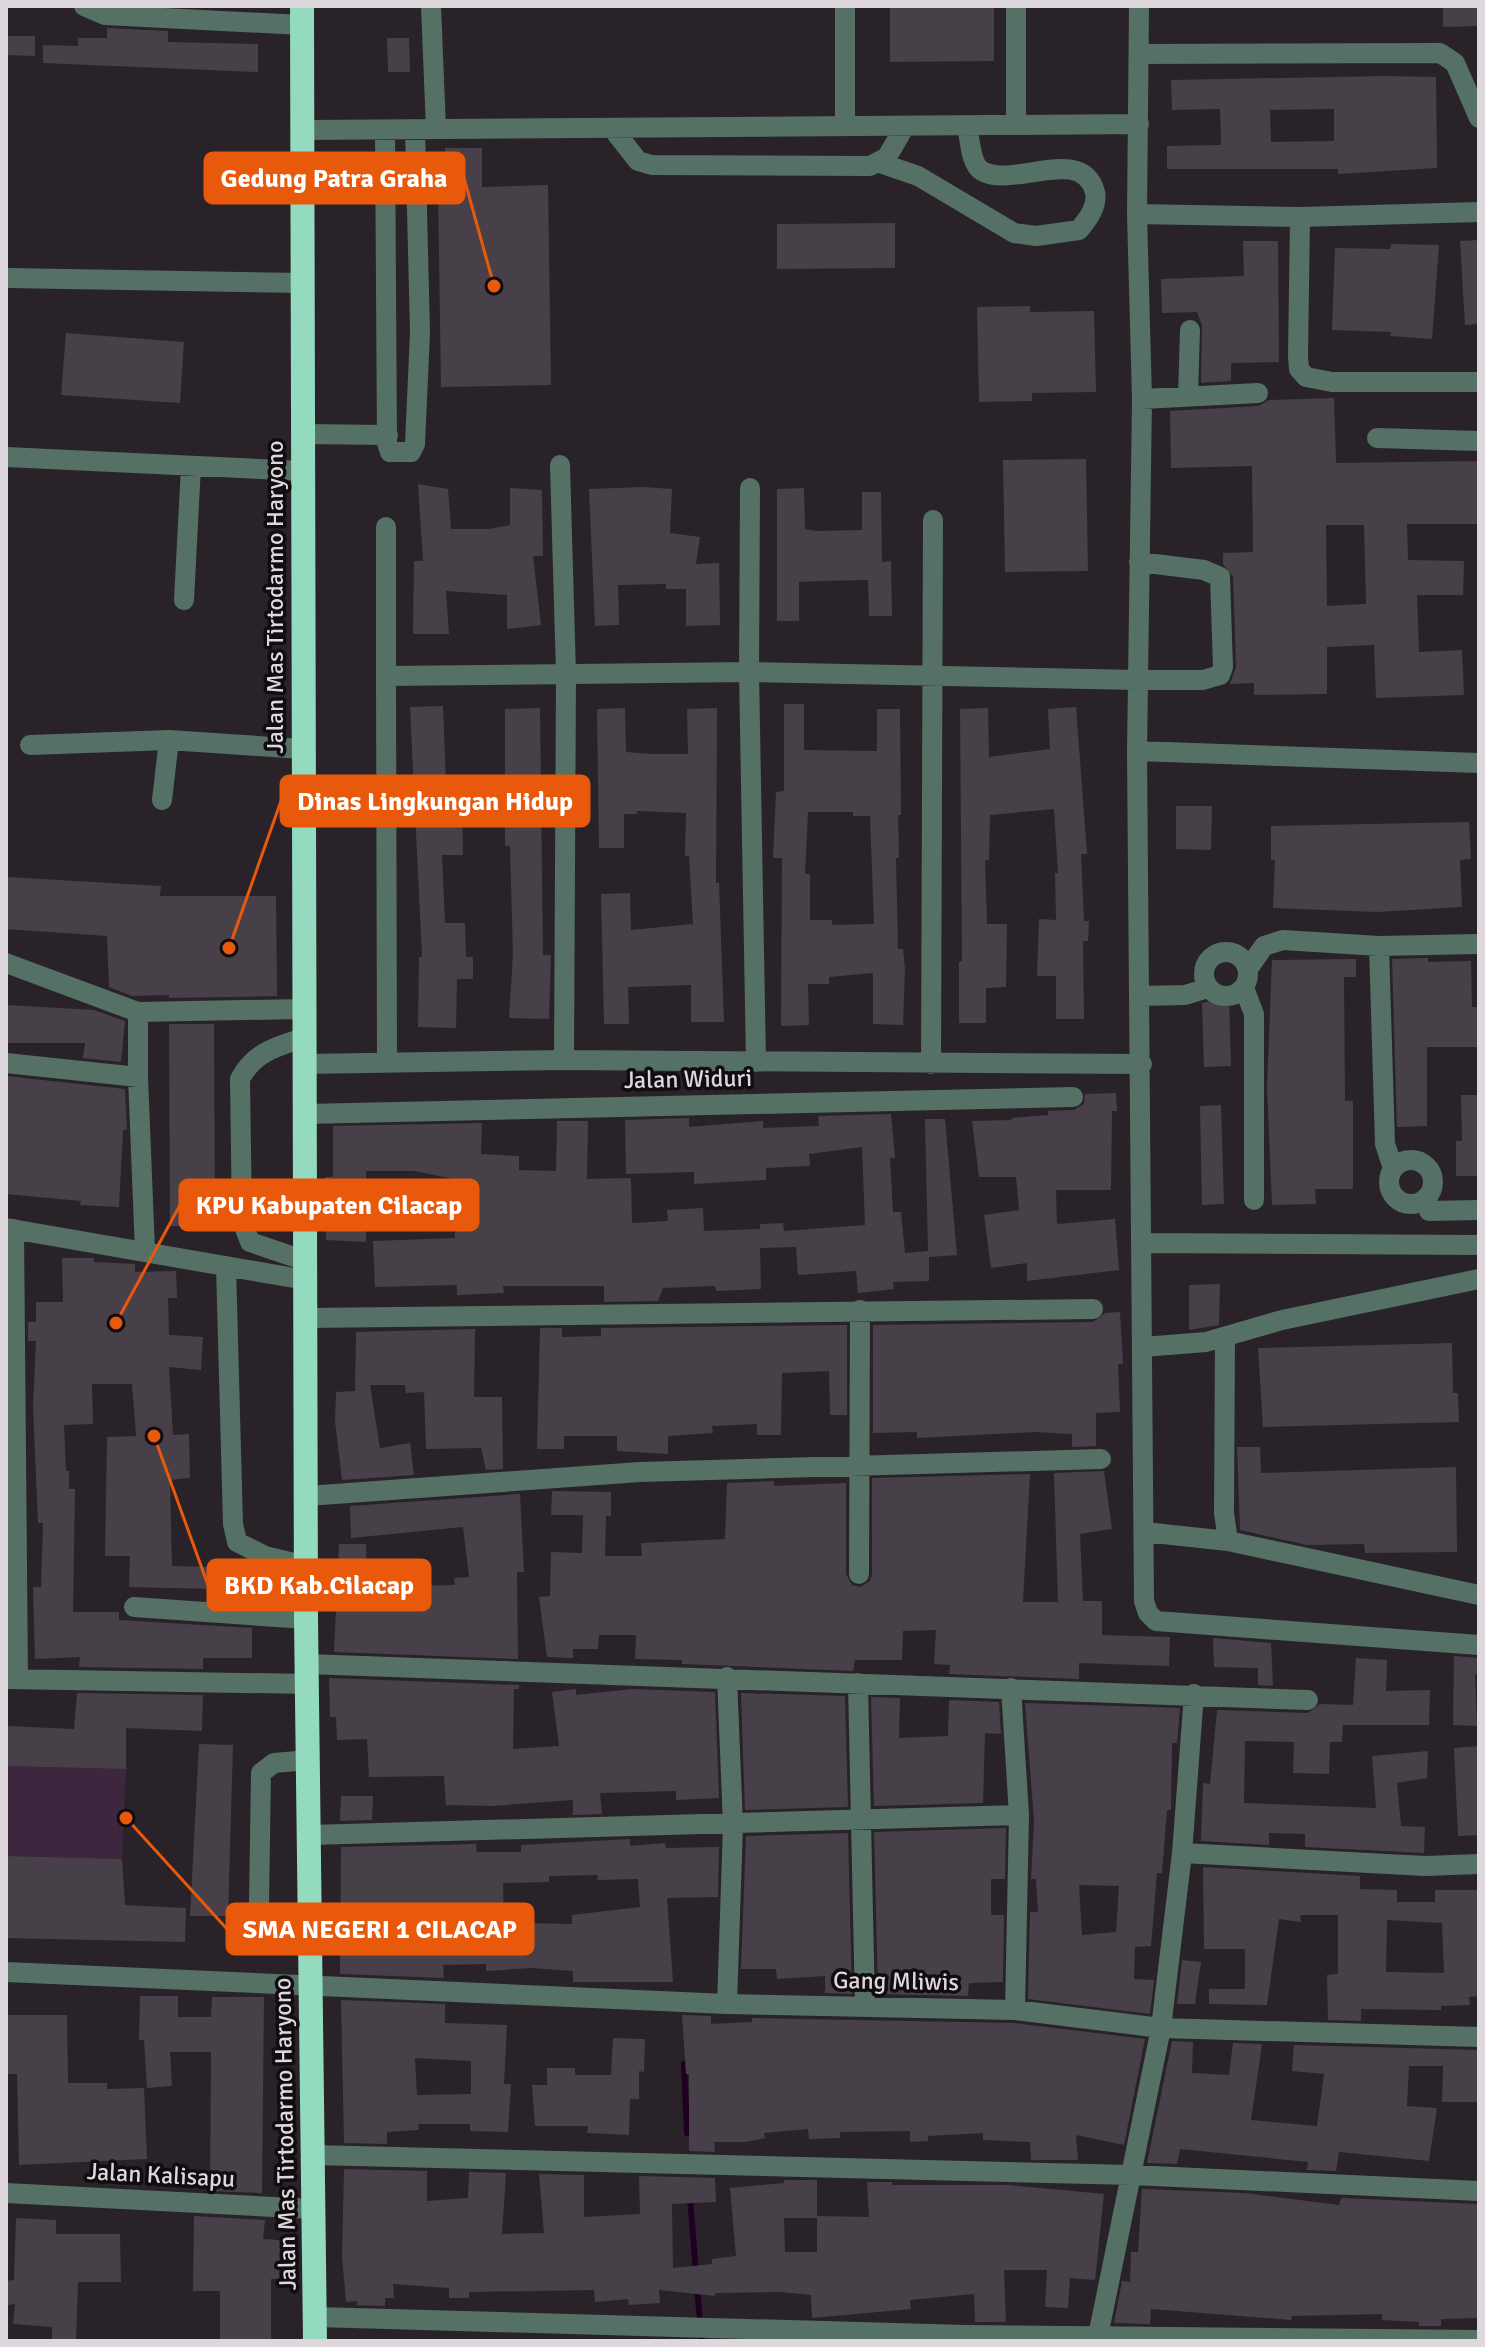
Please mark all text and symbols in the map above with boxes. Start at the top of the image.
callout: Gedung Patra Graha [205,153,464,203]
text: Gedung Patra Graha [221,163,447,195]
street label: Jalan Mas Tirtodarmo Haryono [260,441,290,753]
callout: Dinas Lingkungan Hidup [281,776,589,826]
text: Dinas Lingkungan Hidup [297,786,573,818]
street label: Jalan Widuri [624,1063,752,1095]
callout: KPU Kabupaten Cilacap [180,1180,478,1230]
text: KPU Kabupaten Cilacap [196,1190,462,1222]
callout: BKD Kab.Cilacap [208,1560,430,1610]
text: BKD Kab.Cilacap [224,1570,414,1602]
callout: SMA NEGERI 1 CILACAP [227,1904,533,1954]
text: SMA NEGERI 1 CILACAP [243,1914,517,1946]
street label: Gang Mliwis [833,1965,959,1997]
street label: Jalan Mas Tirtodarmo Haryono [267,1977,303,2291]
street label: Jalan Kalisapu [86,2156,236,2194]

